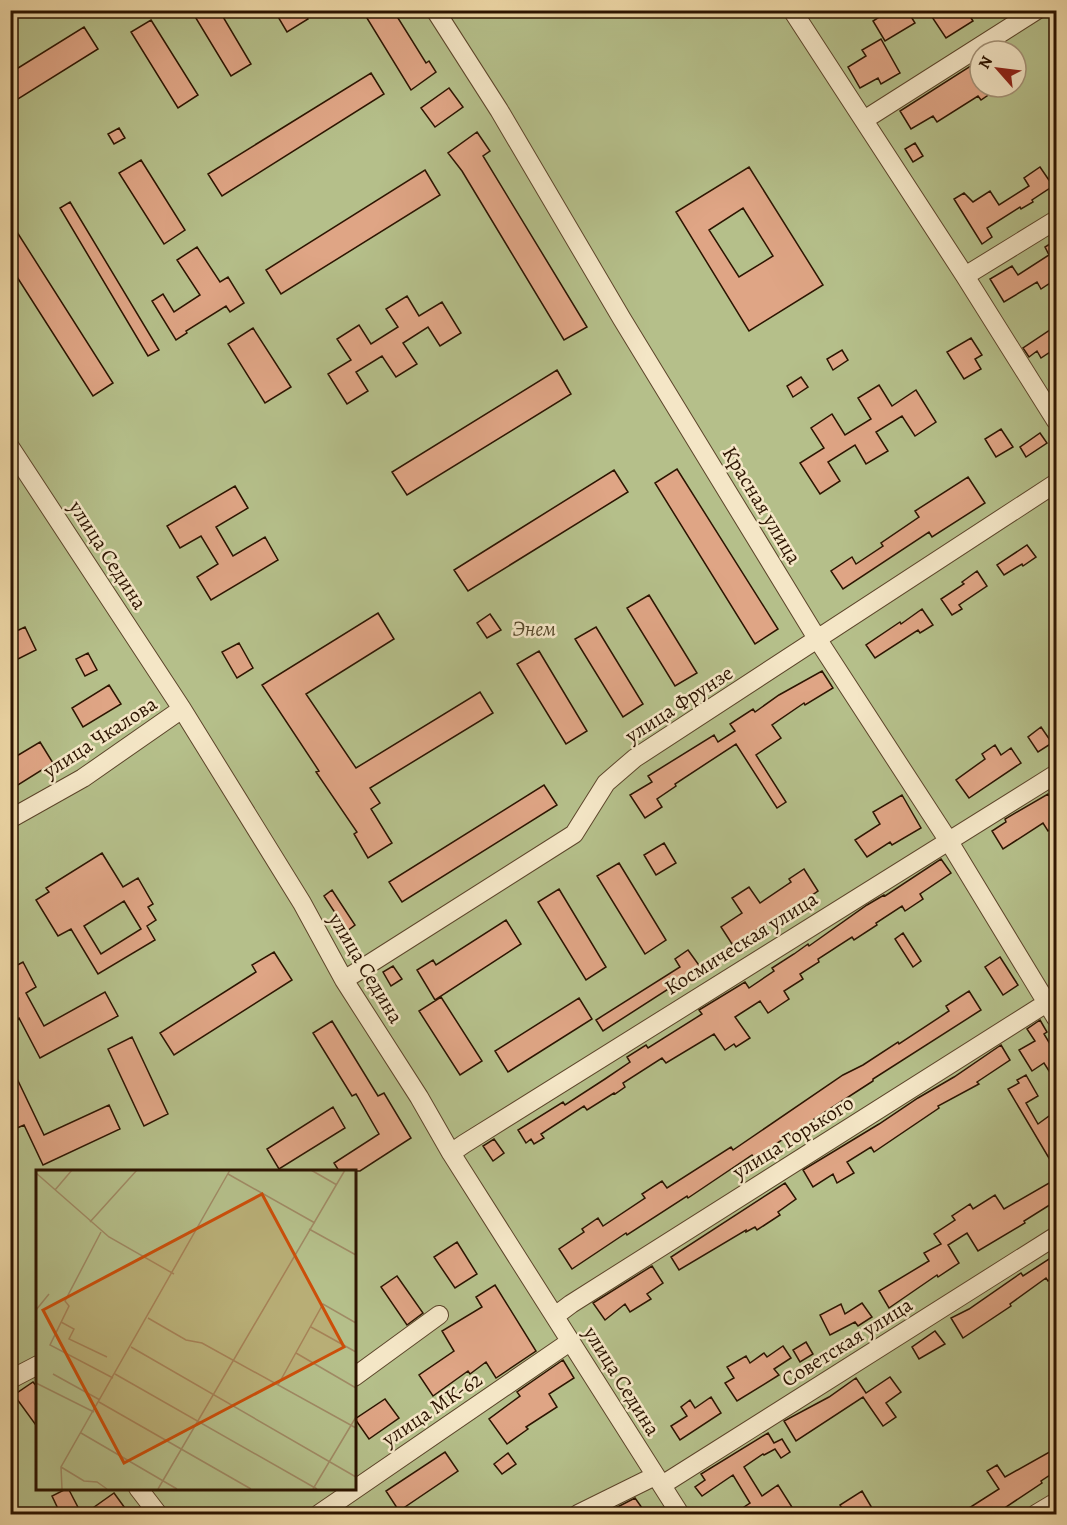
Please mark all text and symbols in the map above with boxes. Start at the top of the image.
north arrow [968,39,1028,99]
text: N [973,52,998,73]
street label: Красная улица [716,441,808,569]
street label: улица Седина [62,494,154,615]
park label: Энем [512,615,556,643]
street label: улица Фрунзе [619,659,738,750]
street label: улица Чкалова [37,689,163,785]
street label: Космическая улица [659,884,823,1001]
street label: улица Седина [321,907,410,1029]
street label: улица Горького [726,1089,859,1186]
inset map [36,1170,356,1489]
street label: Советская улица [776,1290,918,1393]
street label: улица Седина [577,1320,667,1442]
street label: улица МК-62 [376,1365,488,1453]

